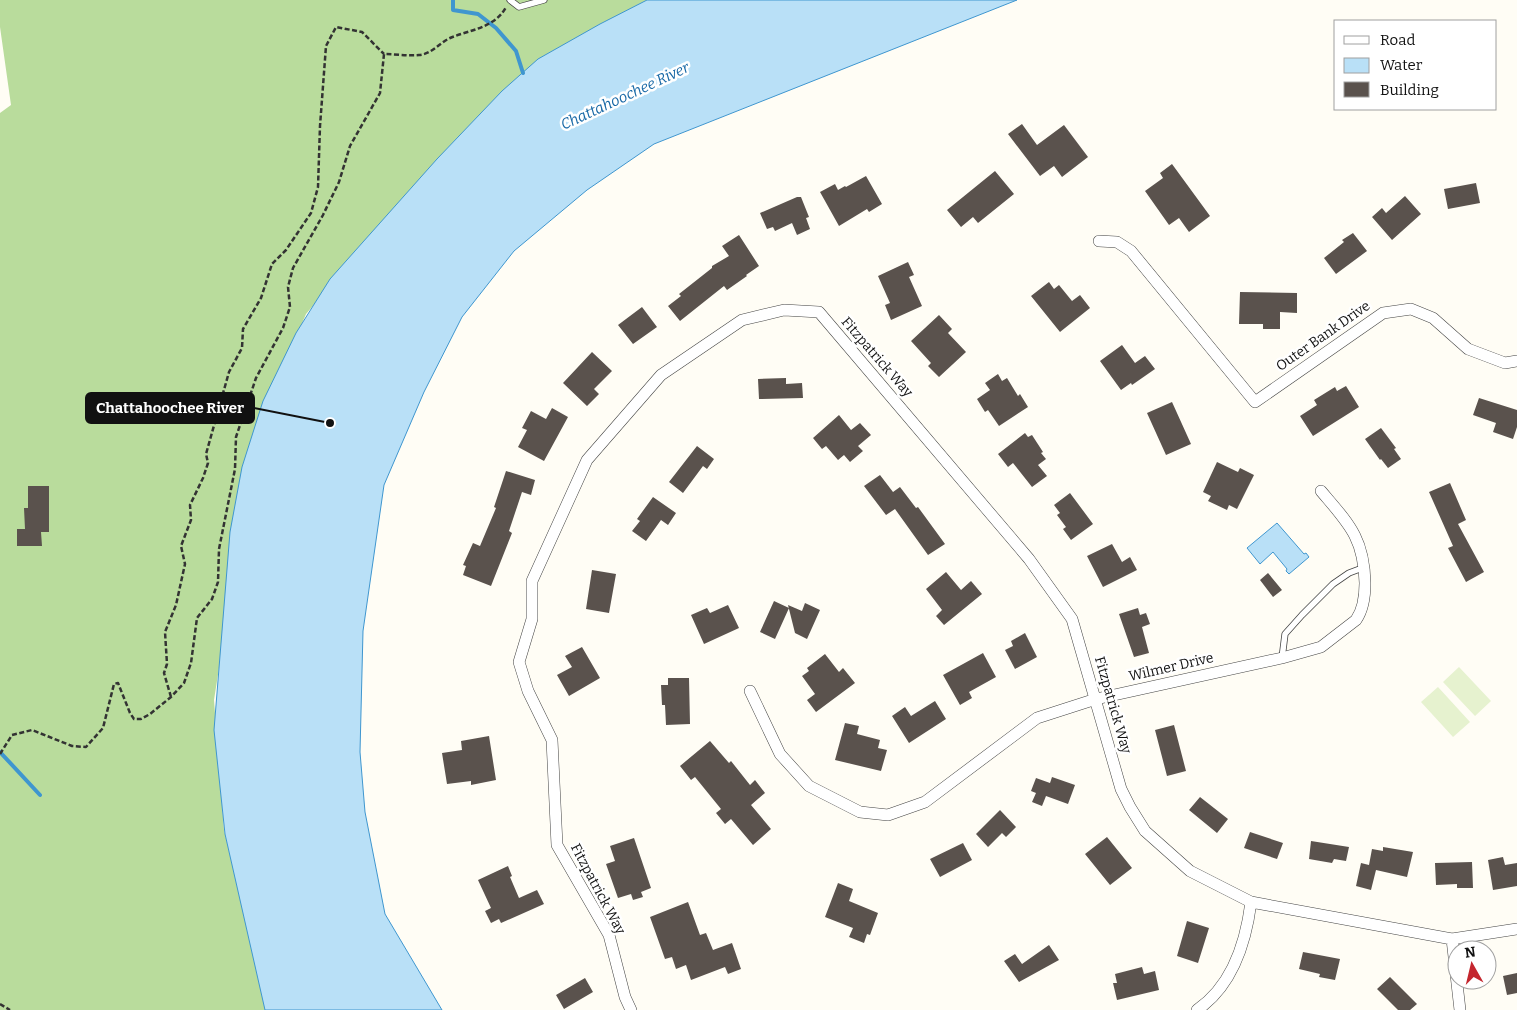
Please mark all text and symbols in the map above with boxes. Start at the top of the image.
legend [1334,20,1497,110]
text: Road [1380,31,1415,49]
text: Water [1380,56,1423,74]
water label: Chattahoochee River [558,58,693,134]
text: Building [1380,81,1439,99]
street label: Outer Bank Drive [1273,297,1373,375]
street label: Fitzpatrick Way [838,314,917,401]
callout: Chattahoochee River [86,393,254,423]
text: Chattahoochee River [96,399,244,417]
street label: Wilmer Drive [1127,649,1215,685]
street label: Fitzpatrick Way [1091,654,1135,756]
street label: Fitzpatrick Way [567,841,629,938]
north arrow [1447,940,1497,990]
text: N [1464,943,1477,962]

